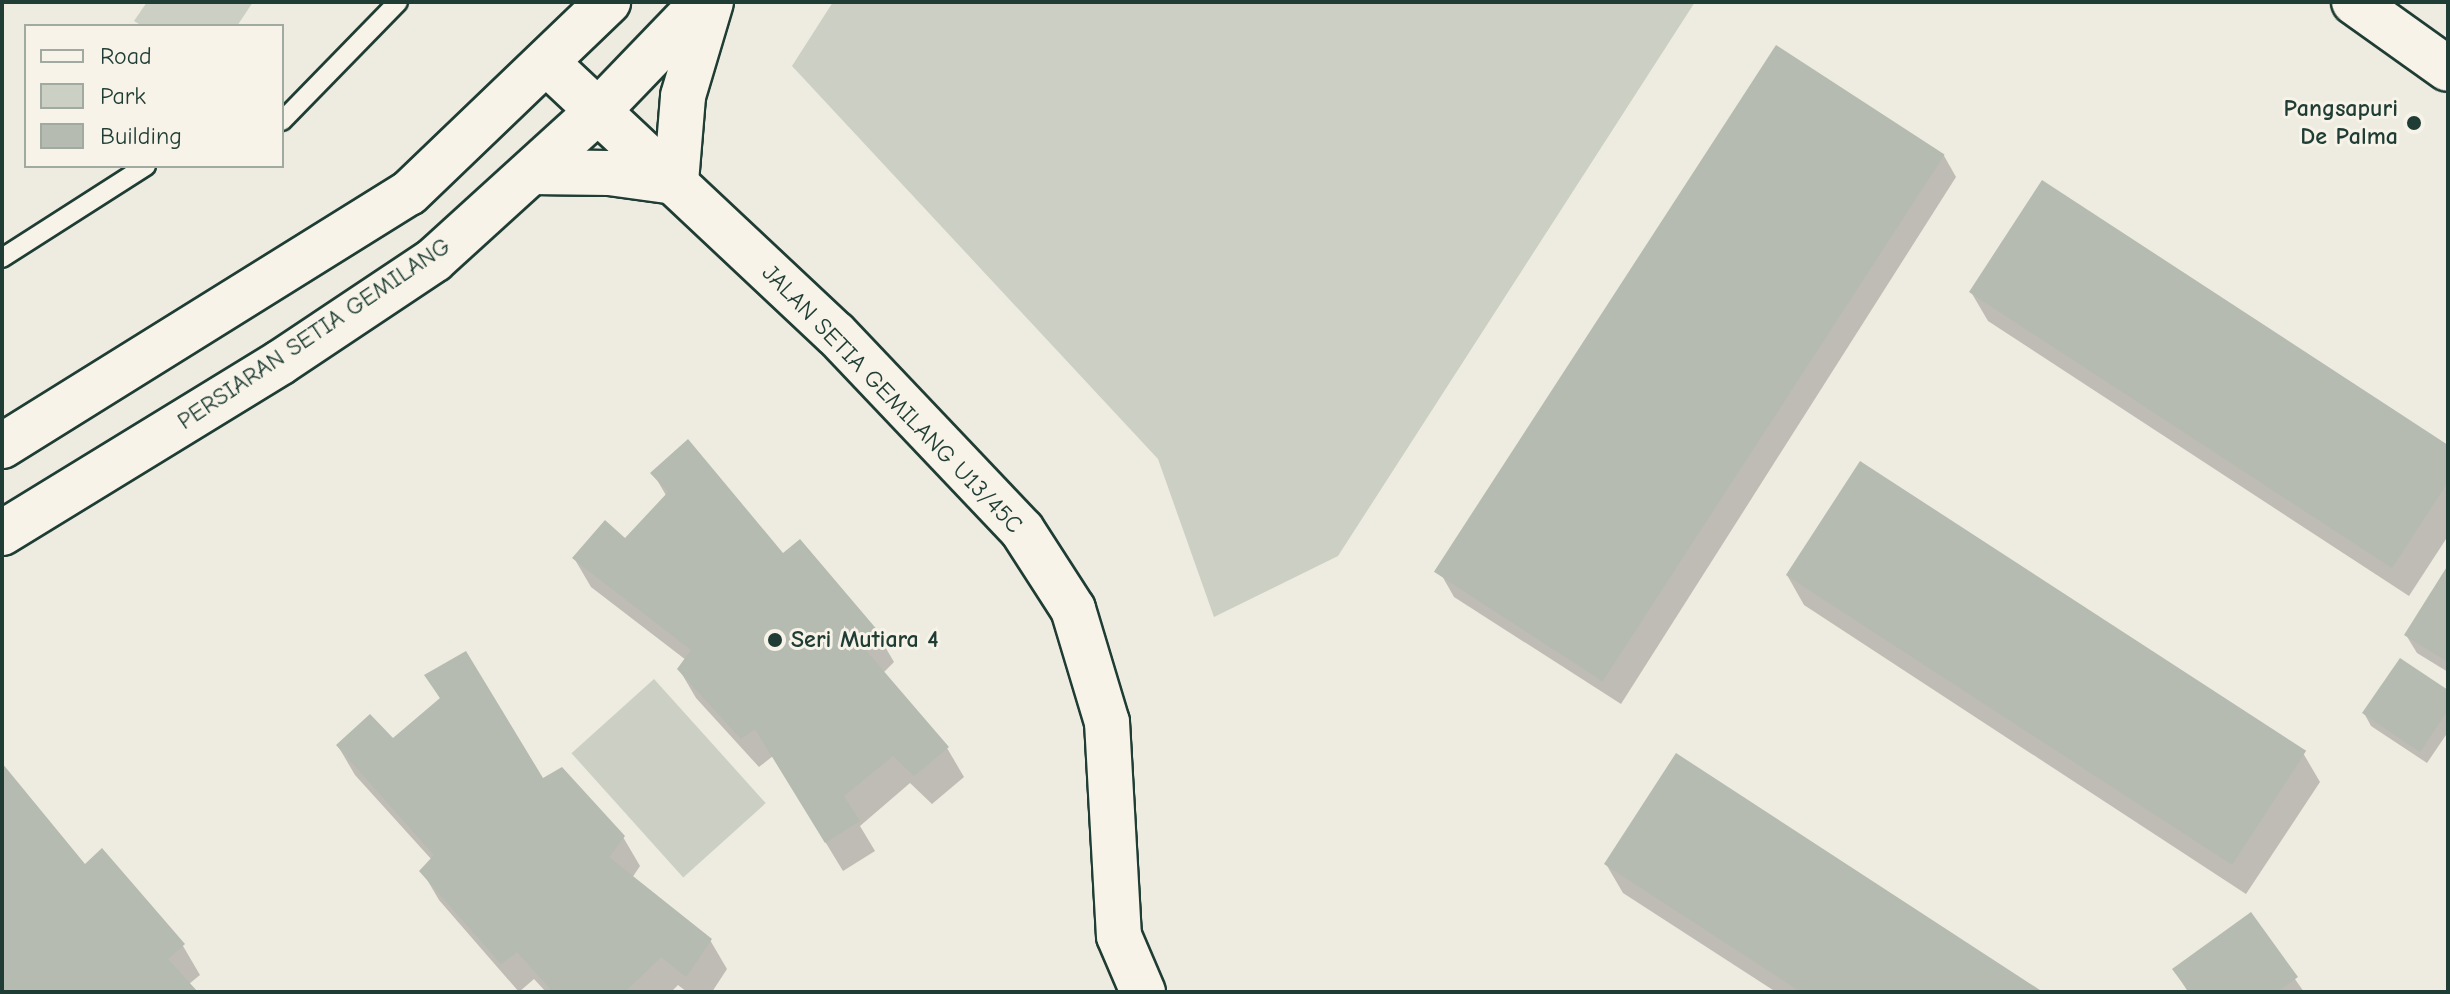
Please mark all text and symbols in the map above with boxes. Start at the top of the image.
legend [24,24,284,168]
text: Road [100,42,152,70]
text: Park [100,82,146,110]
place label: Pangsapuri De Palma [2284,95,2398,151]
marker: Pangsapuri De Palma [2405,114,2423,132]
text: Building [100,122,182,150]
street label: PERSIARAN SETIA GEMILANG [172,232,456,436]
street label: JALAN SETIA GEMILANG U13/45C [756,259,1028,539]
place label: Seri Mutiara 4 [791,626,939,654]
marker: Seri Mutiara 4 [766,631,784,649]

